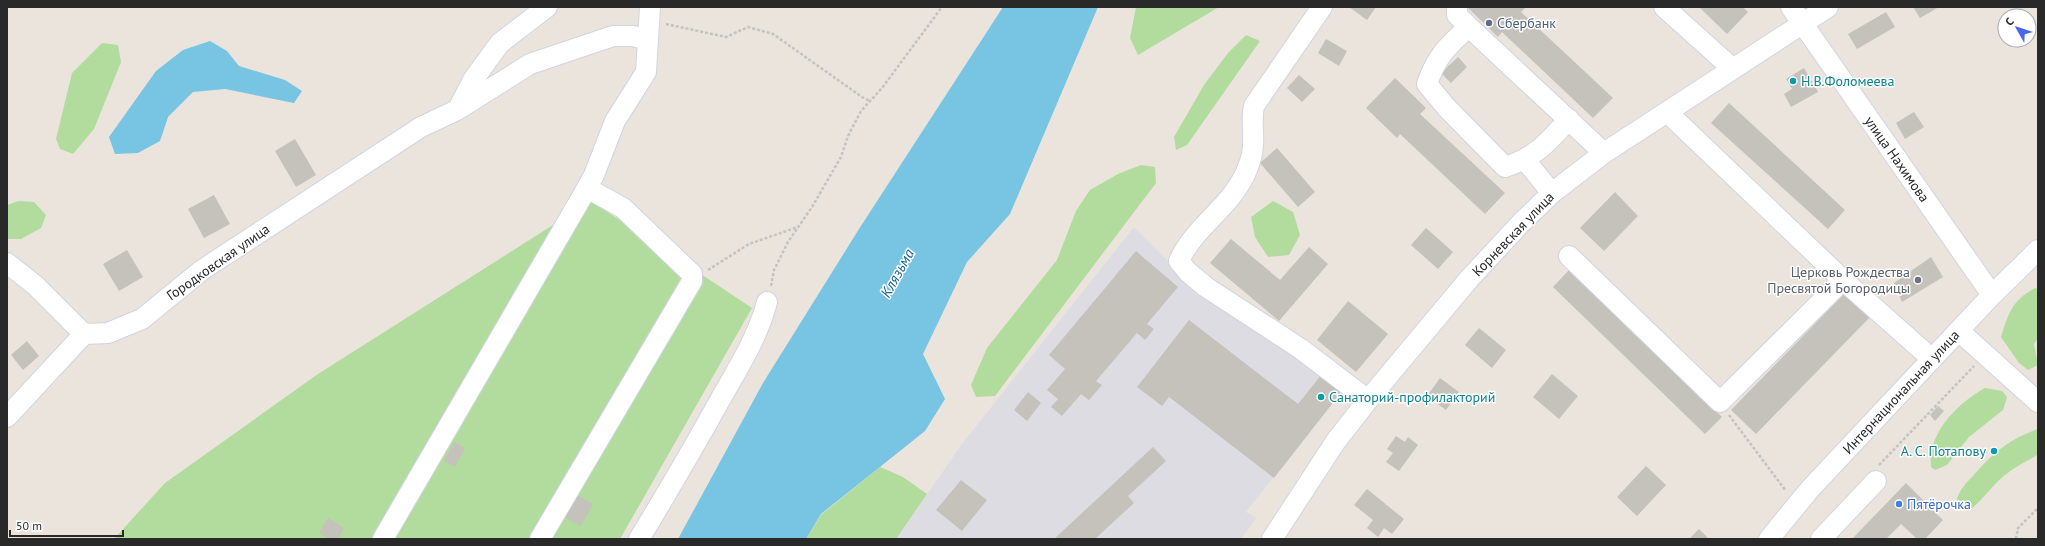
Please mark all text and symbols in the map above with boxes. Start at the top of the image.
north arrow [1997,8,2037,48]
place label: Сбербанк [1497,14,1556,32]
text: С [2002,15,2017,29]
marker: Сбербанк [1484,18,1494,28]
place label: Н.В.Фоломеева [1801,72,1895,90]
marker: Н.В.Фоломеева [1788,76,1798,86]
street label: улица Нахимова [1861,112,1933,206]
street label: Корневская улица [1468,188,1558,280]
street label: Городковская улица [163,220,273,304]
water label: Клязьма [876,245,918,301]
place label: Церковь Рождества Пресвятой Богородицы [1767,263,1910,297]
marker: Церковь Рождества Пресвятой Богородицы [1913,275,1923,285]
street label: Интернациональная улица [1839,326,1963,458]
place label: Санаторий-профилакторий [1329,388,1495,406]
marker: Санаторий-профилакторий [1316,392,1326,402]
place label: А. С. Потапову [1901,442,1986,460]
marker: А. С. Потапову [1989,446,1999,456]
place label: Пятёрочка [1907,495,1971,513]
marker: Пятёрочка [1894,499,1904,509]
scale bar [10,512,123,538]
text: 50 m [16,518,42,533]

